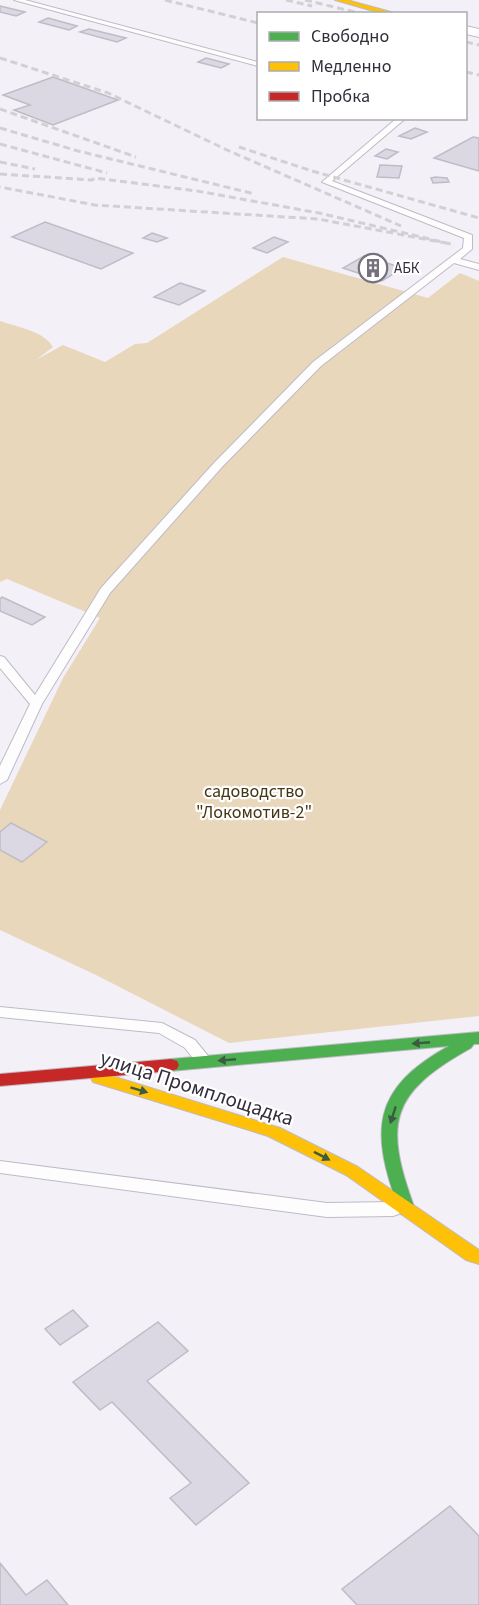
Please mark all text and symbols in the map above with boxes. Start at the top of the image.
legend [257,12,467,120]
text: Свободно [311,24,389,49]
text: Медленно [311,54,391,79]
text: Пробка [311,84,370,109]
building icon: АБК [357,252,389,284]
place label: АБК [394,258,420,279]
park label: садоводство "Локомотив-2" [196,779,312,825]
one-way arrow [411,1038,430,1048]
street label: улица Промплощадка [96,1043,298,1133]
one-way arrow [217,1055,236,1065]
one-way arrow [130,1086,148,1095]
one-way arrow [388,1106,397,1124]
one-way arrow [313,1151,330,1161]

